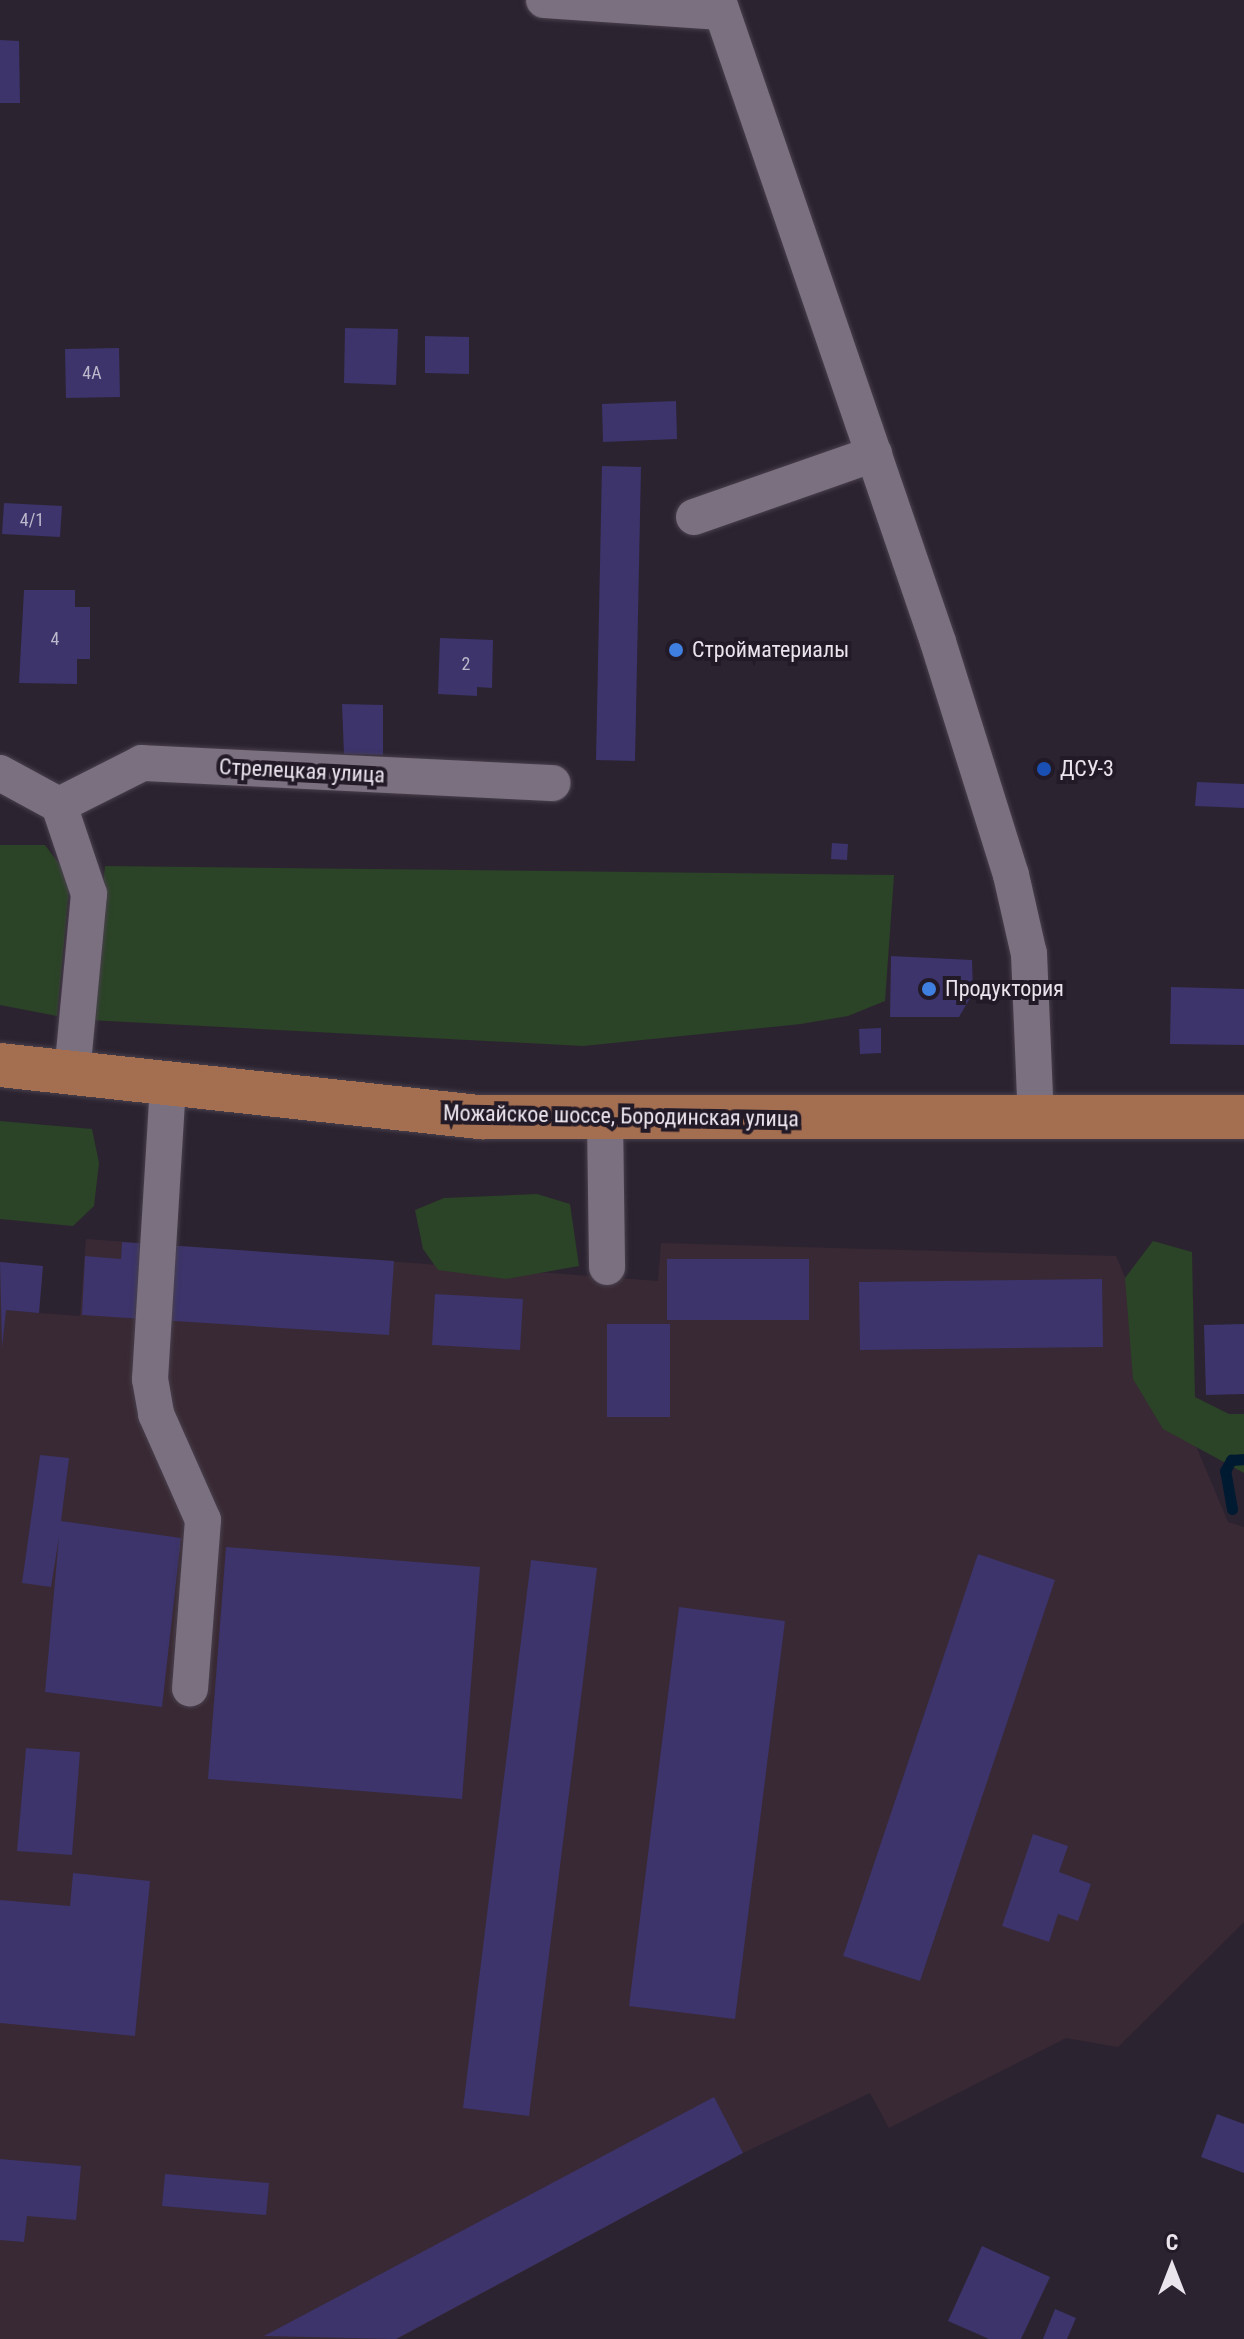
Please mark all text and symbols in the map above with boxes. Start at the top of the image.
house number: 4А [82,362,102,384]
house number: 4/1 [20,509,44,531]
house number: 4 [51,628,59,650]
place label: Стройматериалы [692,637,849,663]
marker: Стройматериалы [667,641,685,659]
house number: 2 [462,653,470,675]
street label: Стрелецкая улица [218,753,386,789]
place label: ДСУ-3 [1060,756,1114,782]
marker: ДСУ-3 [1035,760,1053,778]
place label: Продуктория [945,976,1064,1002]
marker: Продуктория [920,980,938,998]
street label: Можайское шоссе, Бородинская улица [443,1100,799,1132]
north arrow [1132,2227,1212,2307]
text: С [1166,2230,1178,2255]

